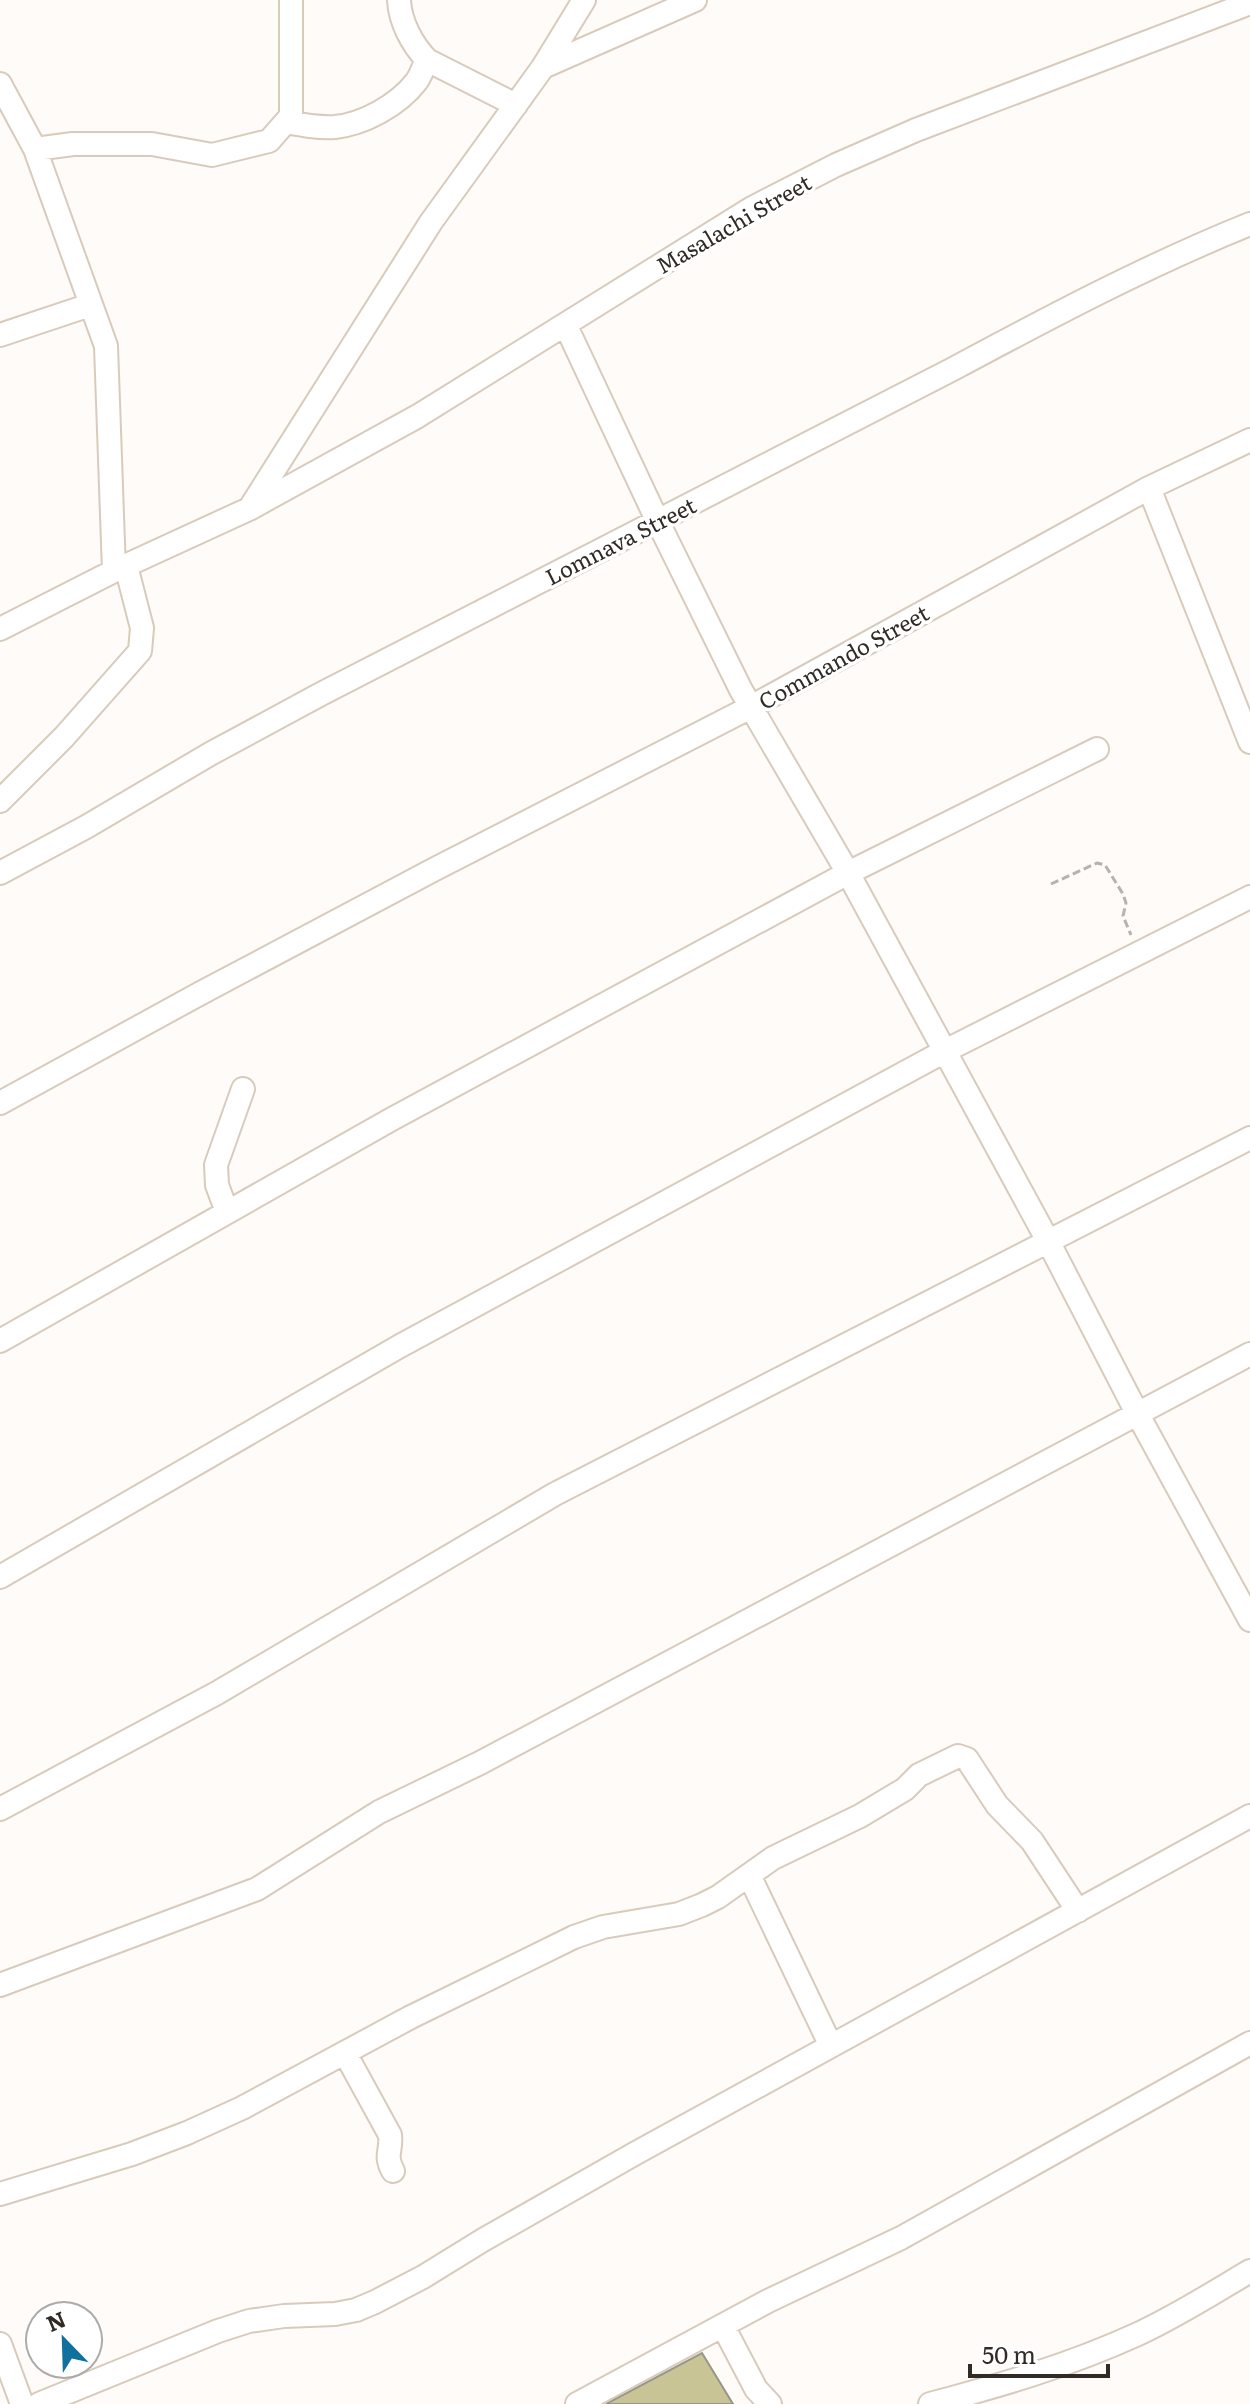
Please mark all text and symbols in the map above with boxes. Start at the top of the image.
street label: Masalachi Street [649,165,817,281]
street label: Lomnava Street [539,488,701,592]
street label: Commando Street [752,595,934,717]
north arrow [24,2300,104,2380]
text: N [41,2301,71,2339]
scale bar [970,2328,1108,2378]
text: 50 m [982,2336,1036,2371]

